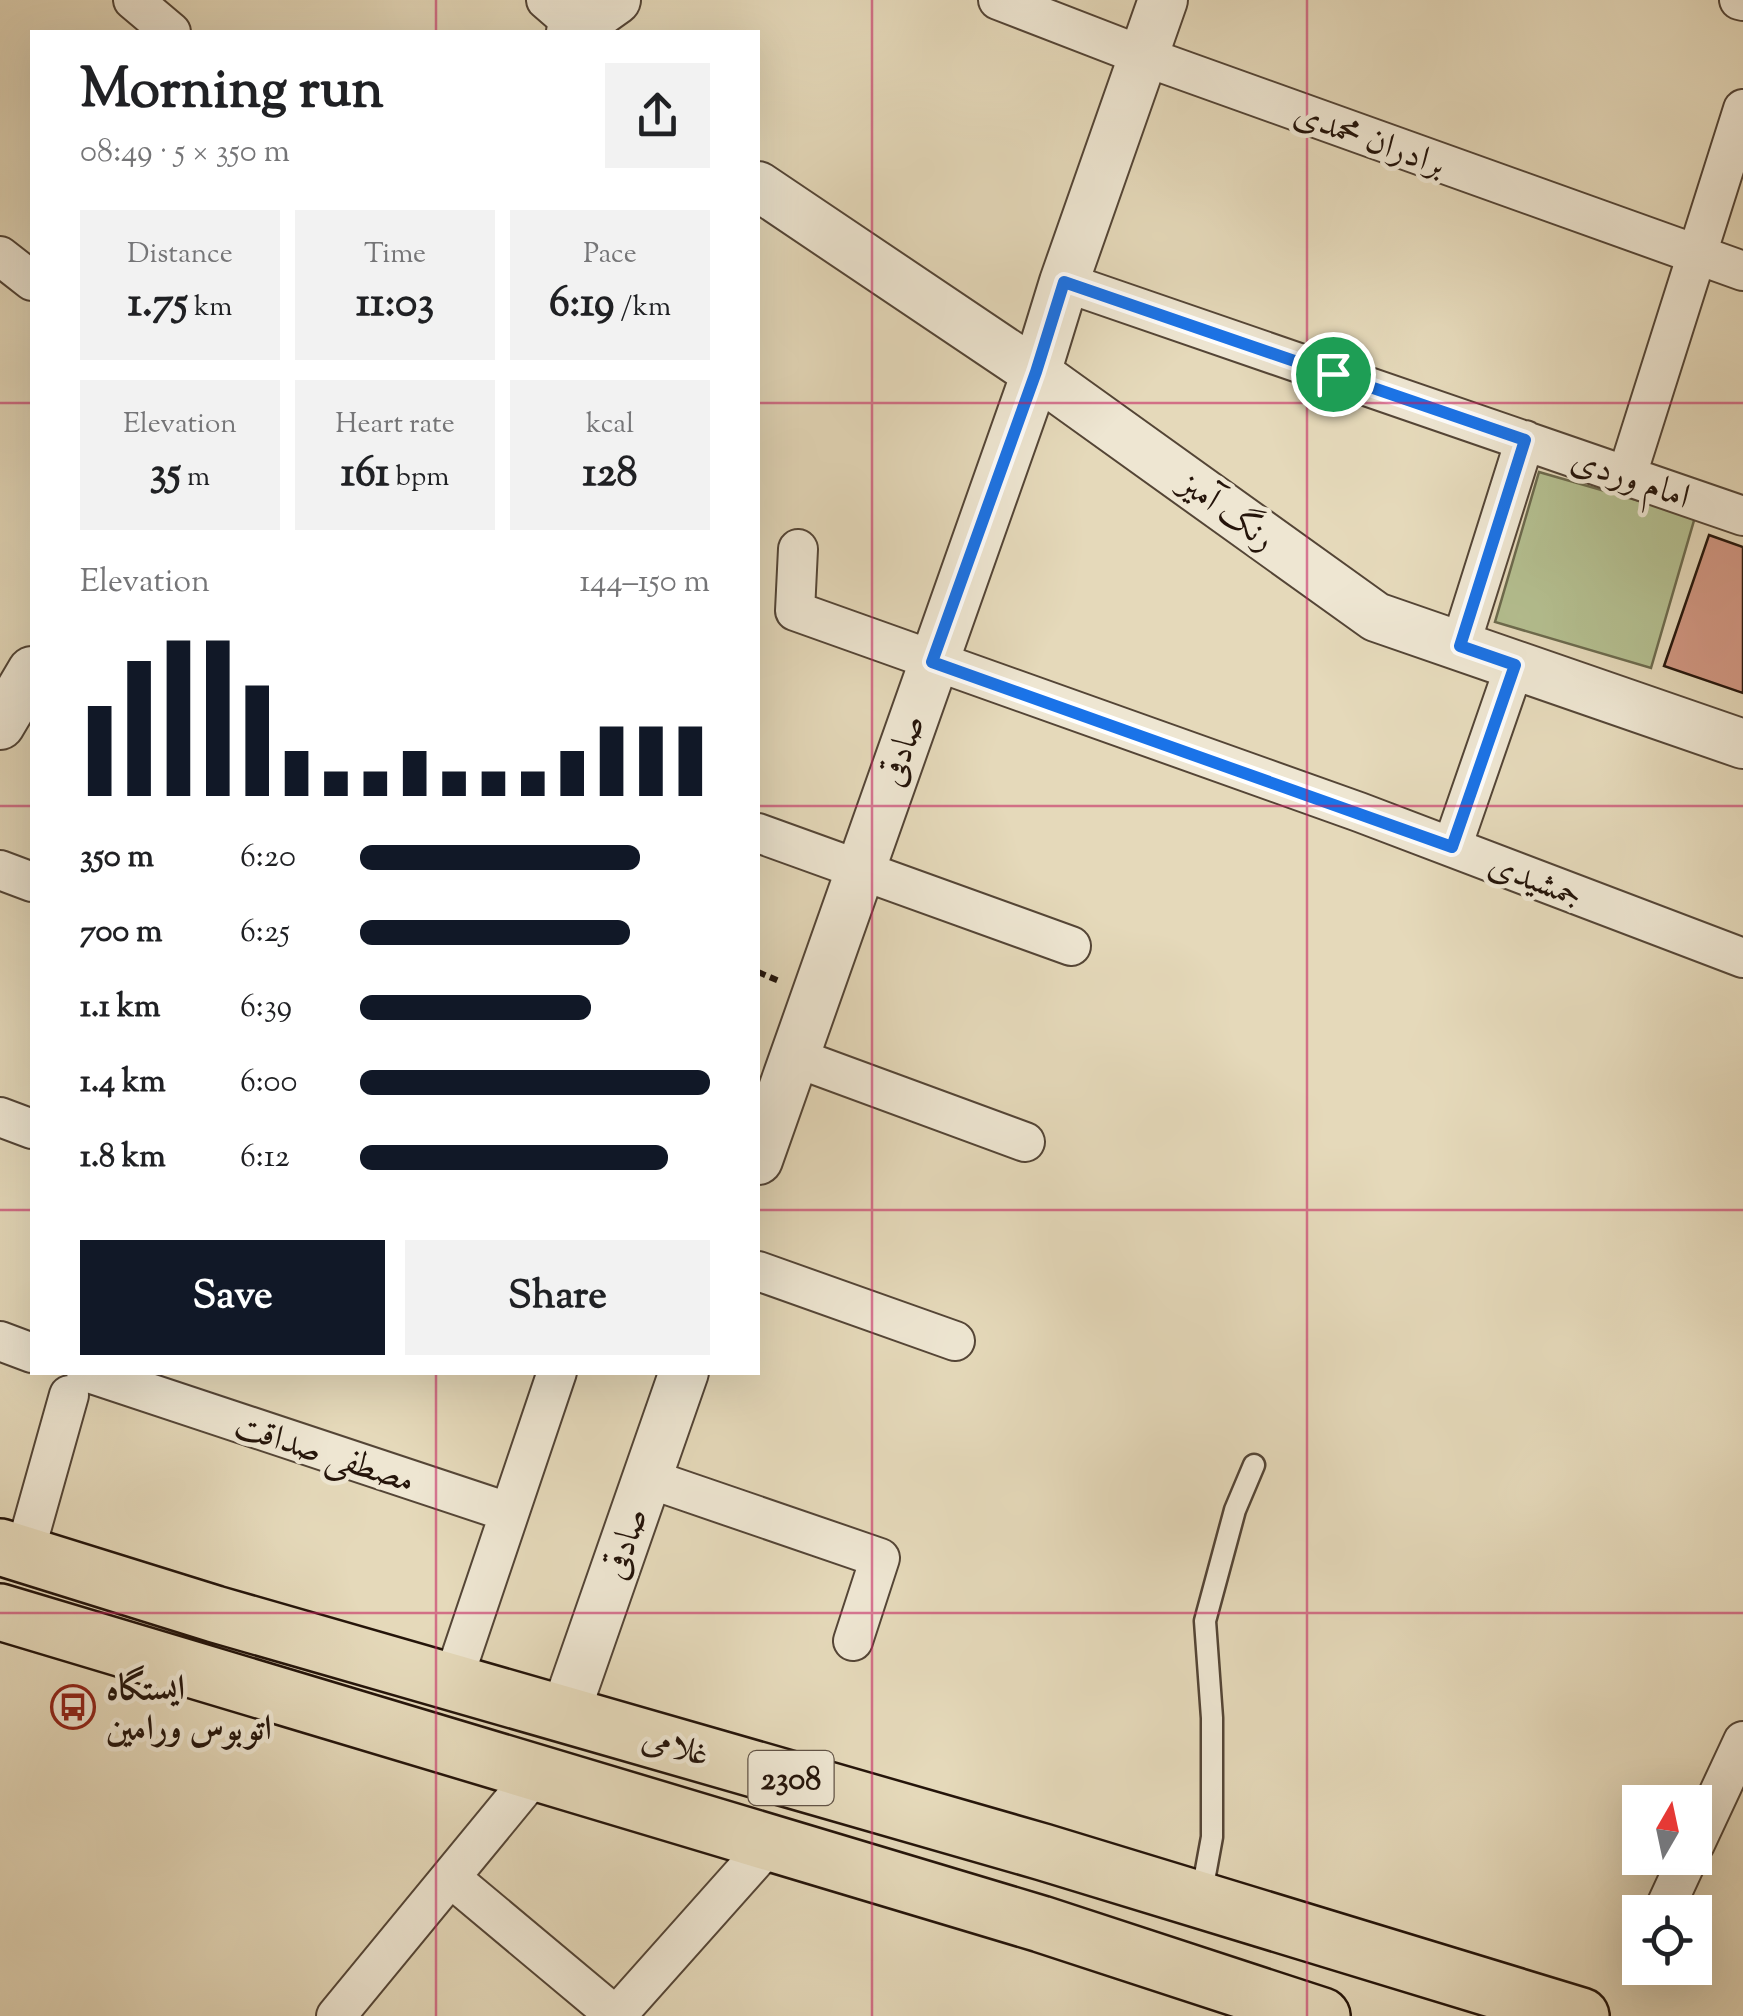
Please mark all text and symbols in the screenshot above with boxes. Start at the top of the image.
text: Morning run [80,53,384,132]
button: share [605,63,710,168]
street label: برادران محمدی [1286,90,1452,192]
text: 08:49 · 5 × 350 m [80,130,290,176]
text: Distance [127,235,233,275]
text: Time [364,235,426,275]
text: Pace [583,235,637,275]
text: 1.75 [128,275,188,335]
text: 11:03 [356,275,434,335]
text: 6:19 [549,275,615,335]
text: km [188,288,232,328]
text: /km [615,288,671,328]
pin [1291,332,1376,417]
icon: arrive [1306,347,1361,402]
text: Elevation [123,405,237,445]
text: Heart rate [335,405,455,445]
text: kcal [586,405,634,445]
street label: امام وردی [1563,436,1696,526]
text: 35 [150,445,181,505]
text: 161 [341,445,390,505]
text: 128 [583,445,637,505]
text: m [181,458,210,498]
text: bpm [390,458,449,498]
street label: رنگ آمیز [1165,459,1285,565]
text: Elevation [80,560,210,606]
text: 144–150 m [579,560,710,606]
street label: صادقی [868,708,940,794]
text: 350 m [80,835,154,881]
text: 6:20 [240,835,296,881]
street label: جمشیدی [1480,841,1589,923]
text: 700 m [80,910,163,956]
text: 6:25 [240,910,290,956]
text: 1.1 km [80,985,161,1031]
text: 6:39 [240,985,292,1031]
text: 1.4 km [80,1060,166,1106]
text: 6:00 [240,1060,297,1106]
text: 1.8 km [80,1135,166,1181]
text: 6:12 [240,1135,290,1181]
button: Save [80,1240,385,1355]
button: Share [405,1240,710,1355]
street label: مصطفی صداقت [227,1402,421,1508]
street label: صادقی [591,1501,663,1587]
place label: ایستگاه اتوبوس ورامین [106,1665,272,1756]
bus stop icon: ایستگاه اتوبوس ورامین [50,1684,96,1730]
street label: غلامی [635,1714,715,1782]
road number: 2308 [748,1751,834,1805]
north arrow [1622,1785,1712,1875]
map controls [1622,1785,1712,1985]
button: locate [1622,1895,1712,1985]

